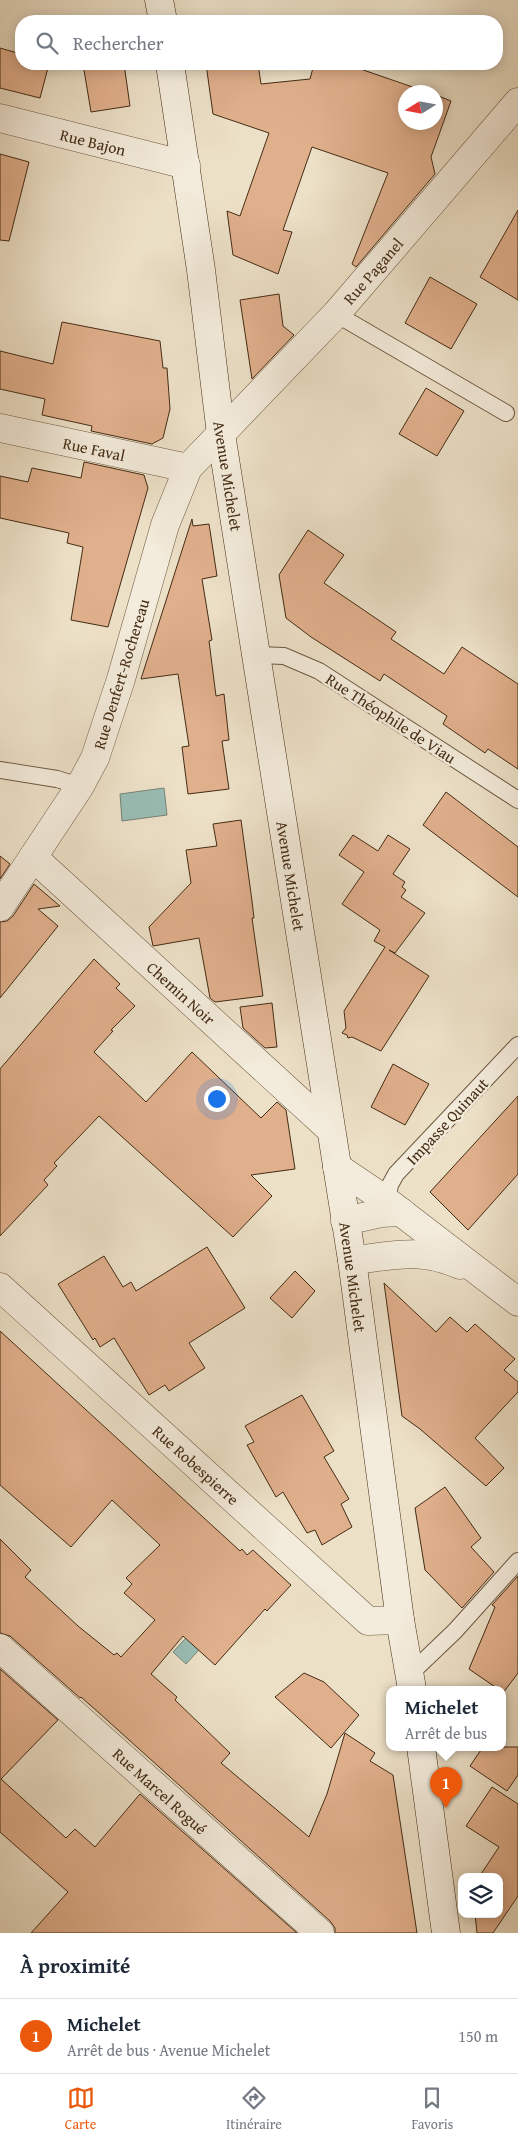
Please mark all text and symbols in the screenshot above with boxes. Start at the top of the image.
search box [15,15,503,70]
icon: search [33,29,61,57]
text: Rechercher [73,29,164,57]
north arrow [398,85,443,130]
street label: Rue Bajon [58,122,128,162]
street label: Rue Paganel [337,232,409,310]
street label: Avenue Michelet [207,419,249,533]
street label: Rue Faval [61,431,128,467]
street label: Rue Denfert-Rochereau [87,595,155,752]
street label: Rue Théophile de Viau [321,667,461,769]
street label: Avenue Michelet [270,819,312,933]
street label: Chemin Noir [141,956,221,1031]
street label: Impasse Quinaut [400,1072,494,1170]
your location [204,1086,230,1112]
street label: Avenue Michelet [333,1220,373,1334]
street label: Rue Robespierre [147,1419,245,1511]
popup [386,1686,506,1751]
text: Michelet [405,1693,478,1721]
text: Arrêt de bus [405,1721,487,1745]
street label: Rue Marcel Rogué [107,1742,213,1840]
pin: 1 [430,1767,462,1808]
map controls [458,1873,503,1918]
button: layers [458,1873,503,1918]
text: À proximité [20,1950,130,1981]
text: Michelet [67,2010,141,2038]
text: 1 [32,2024,40,2048]
text: 150 m [458,2024,498,2048]
text: Arrêt de bus · Avenue Michelet [67,2038,270,2062]
tab: Carte [65,2084,96,2134]
tab: Itinéraire [226,2084,282,2134]
tab: Favoris [411,2084,453,2134]

